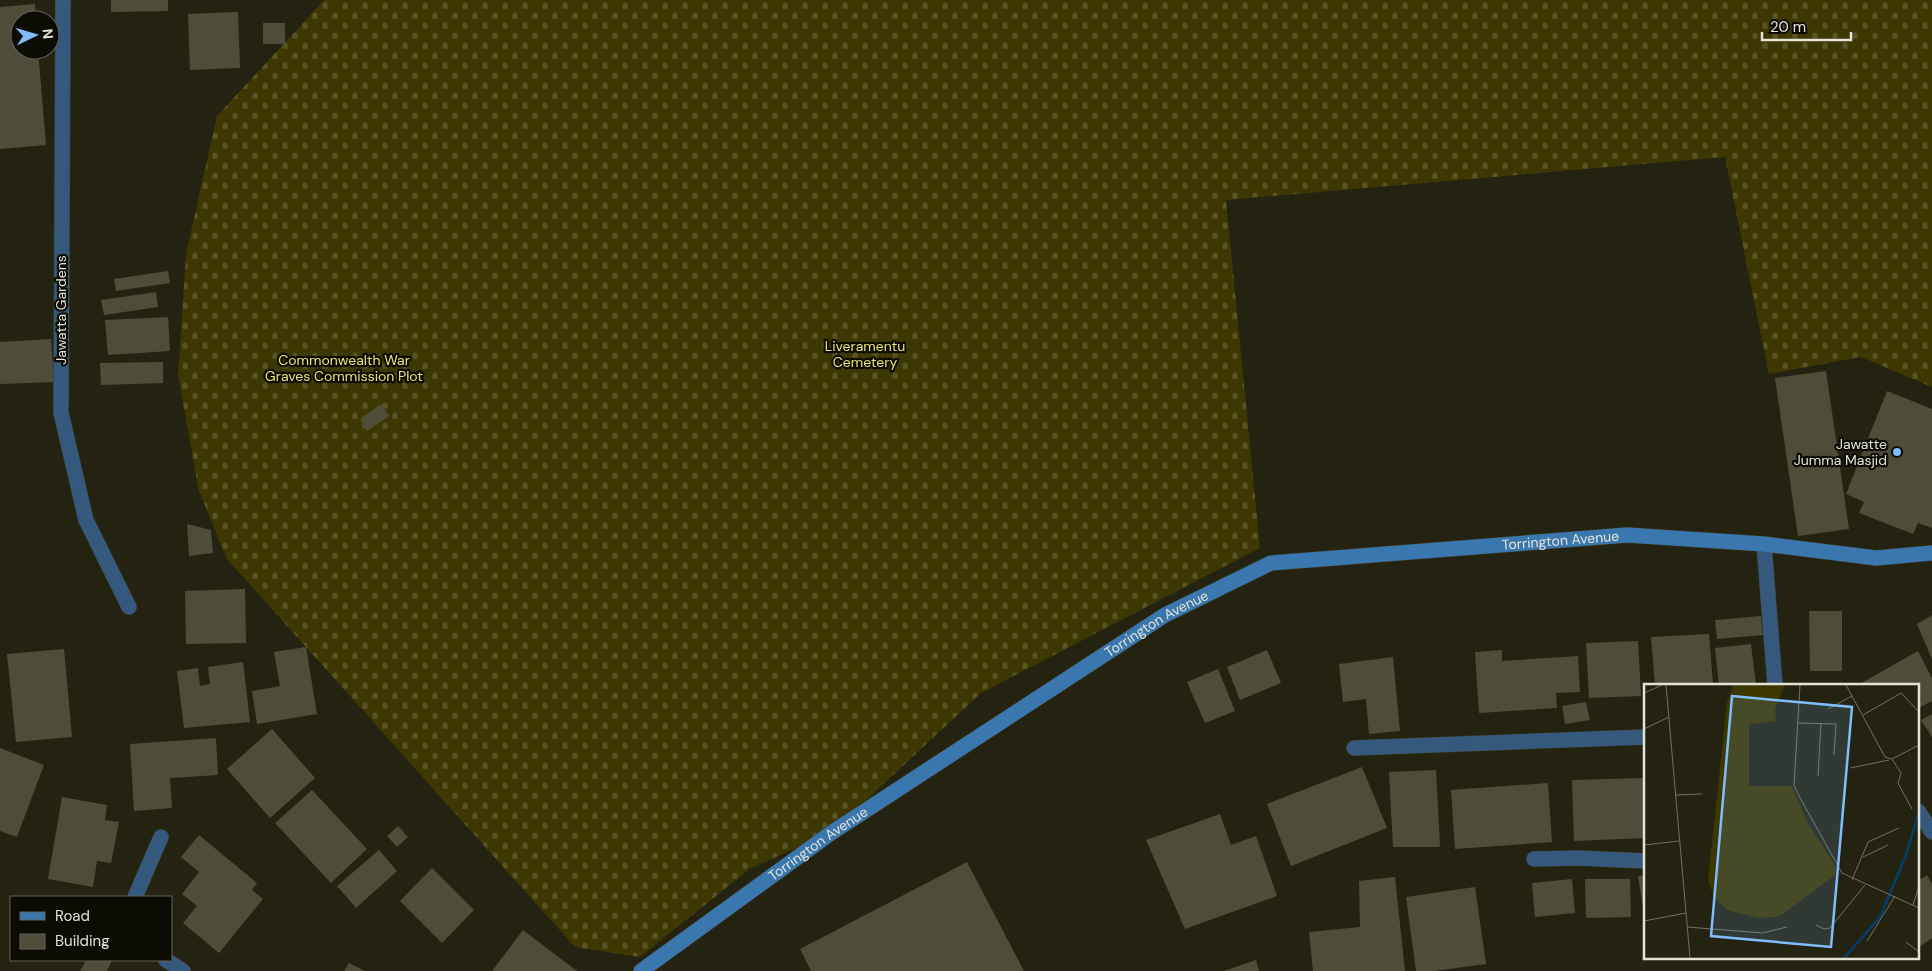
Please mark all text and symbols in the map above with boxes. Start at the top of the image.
north arrow [10,10,60,60]
scale bar [1762,10,1851,42]
text: 20 m [1770,17,1806,37]
text: N [39,28,57,40]
street label: Jawatta Gardens [52,255,70,365]
park label: Liveramentu Cemetery [825,337,905,371]
park label: Commonwealth War Graves Commission Plot [265,351,423,385]
place label: Jawatte Jumma Masjid [1794,435,1887,469]
marker: Jawatte Jumma Masjid [1891,446,1903,458]
street label: Torrington Avenue [1501,527,1620,554]
street label: Torrington Avenue [1101,586,1211,661]
inset map [1644,684,1920,958]
street label: Torrington Avenue [765,803,871,885]
legend [10,896,172,961]
text: Road [55,906,90,926]
text: Building [55,931,110,951]

